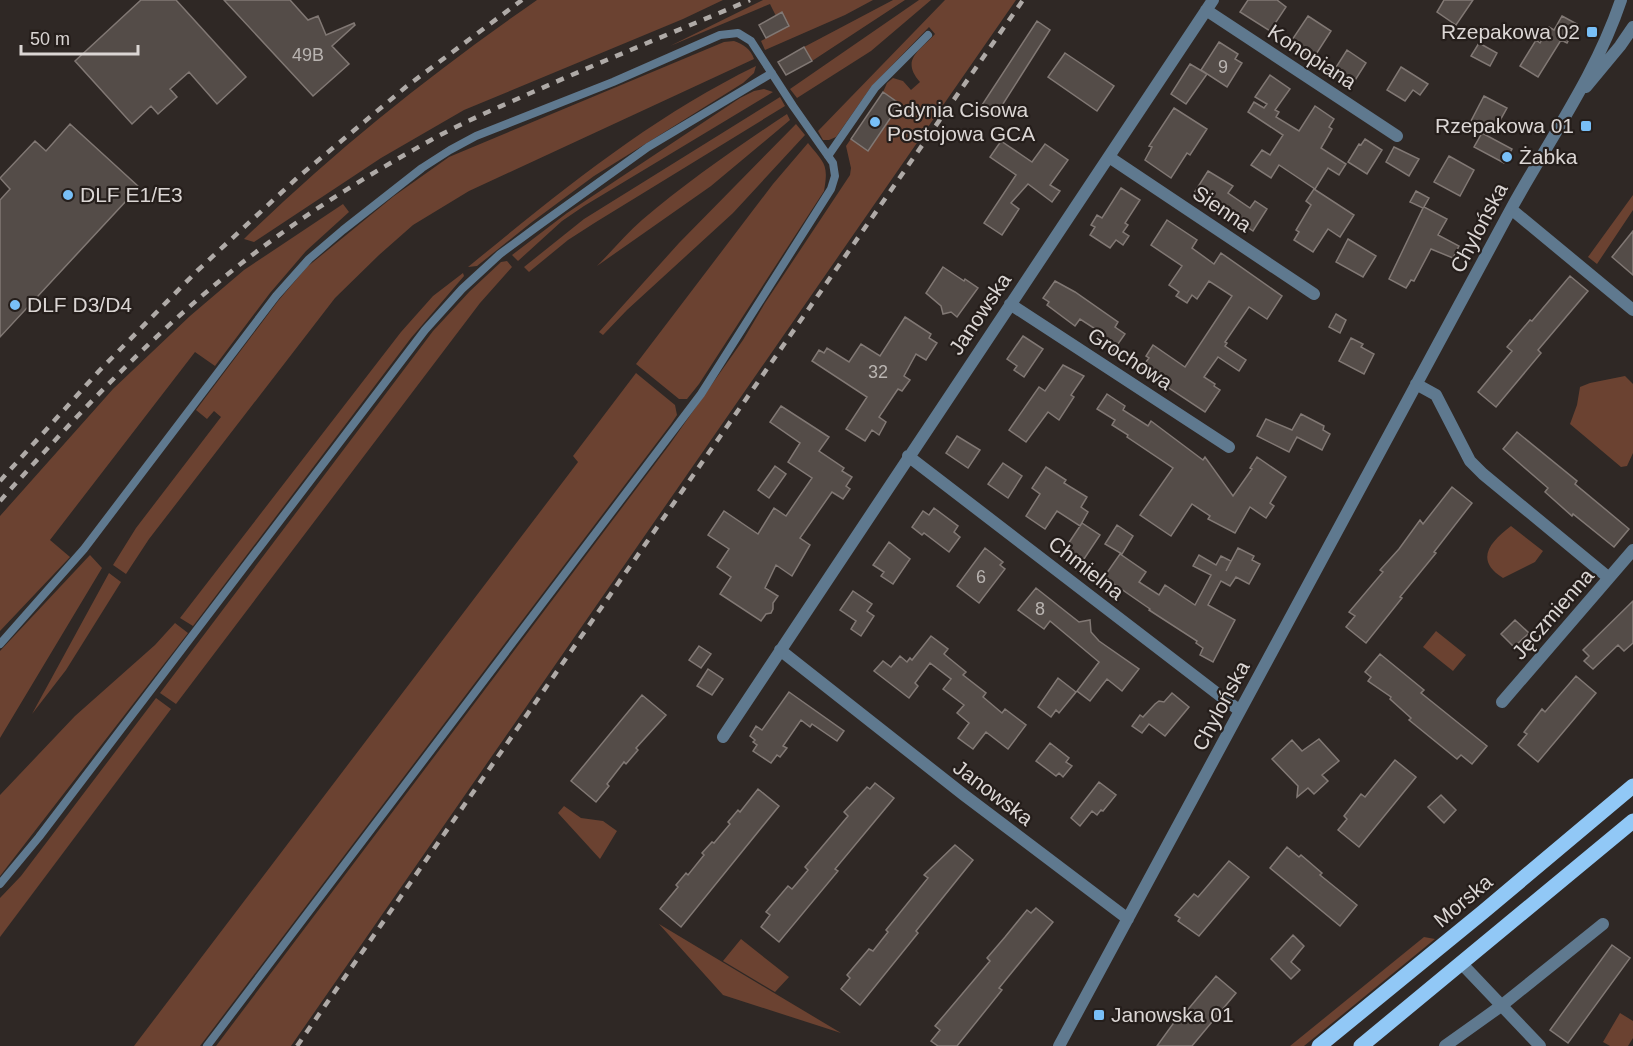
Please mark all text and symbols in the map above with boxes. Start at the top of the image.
scale bar [21,18,138,56]
street label: Konopiana [1264,20,1361,94]
place label: Rzepakowa 02 [1441,20,1580,43]
marker: Rzepakowa 02 [1585,25,1599,39]
text: 50 m [30,29,70,49]
house number: 49B [292,45,324,65]
house number: 9 [1218,57,1228,77]
place label: Gdynia Cisowa Postojowa GCA [887,98,1035,145]
place label: Rzepakowa 01 [1435,114,1574,137]
marker: Gdynia Cisowa Postojowa GCA [868,115,882,129]
marker: Rzepakowa 01 [1579,119,1593,133]
place label: Żabka [1519,145,1578,168]
marker: Żabka [1500,150,1514,164]
street label: Chylońska [1445,179,1512,276]
street label: Sienna [1189,181,1256,237]
place label: DLF E1/E3 [80,183,183,206]
marker: DLF E1/E3 [61,188,75,202]
street label: Janowska [944,268,1015,359]
place label: DLF D3/D4 [27,293,132,316]
marker: DLF D3/D4 [8,298,22,312]
street label: Grochowa [1084,323,1177,394]
house number: 32 [868,362,888,382]
street label: Chmielna [1044,531,1129,604]
street label: Jęczmienna [1507,564,1598,664]
house number: 6 [976,567,986,587]
house number: 8 [1035,599,1045,619]
street label: Chylońska [1187,657,1254,754]
street label: Janowska [949,755,1038,830]
street label: Morska [1429,869,1497,932]
place label: Janowska 01 [1111,1003,1234,1026]
marker: Janowska 01 [1092,1008,1106,1022]

